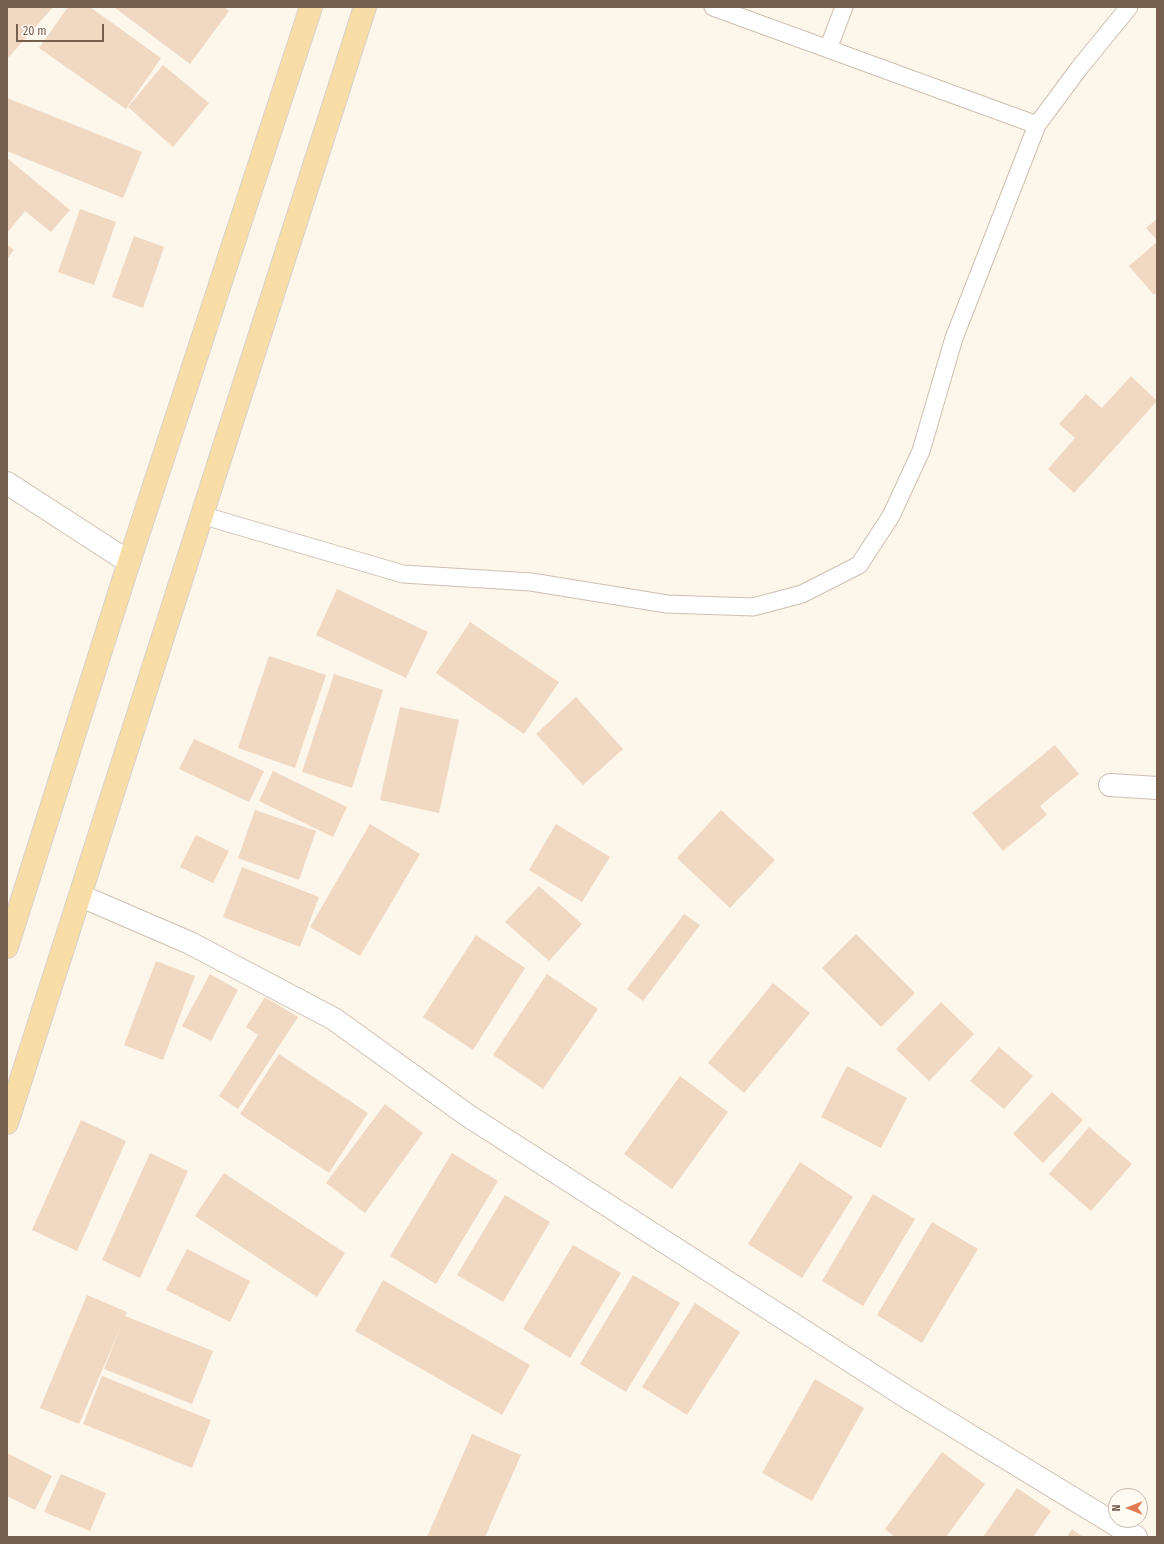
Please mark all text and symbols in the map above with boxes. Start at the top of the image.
scale bar [18,16,106,42]
text: 20 m [23,24,47,38]
north arrow [1108,1488,1148,1528]
text: N [1110,1505,1123,1511]

